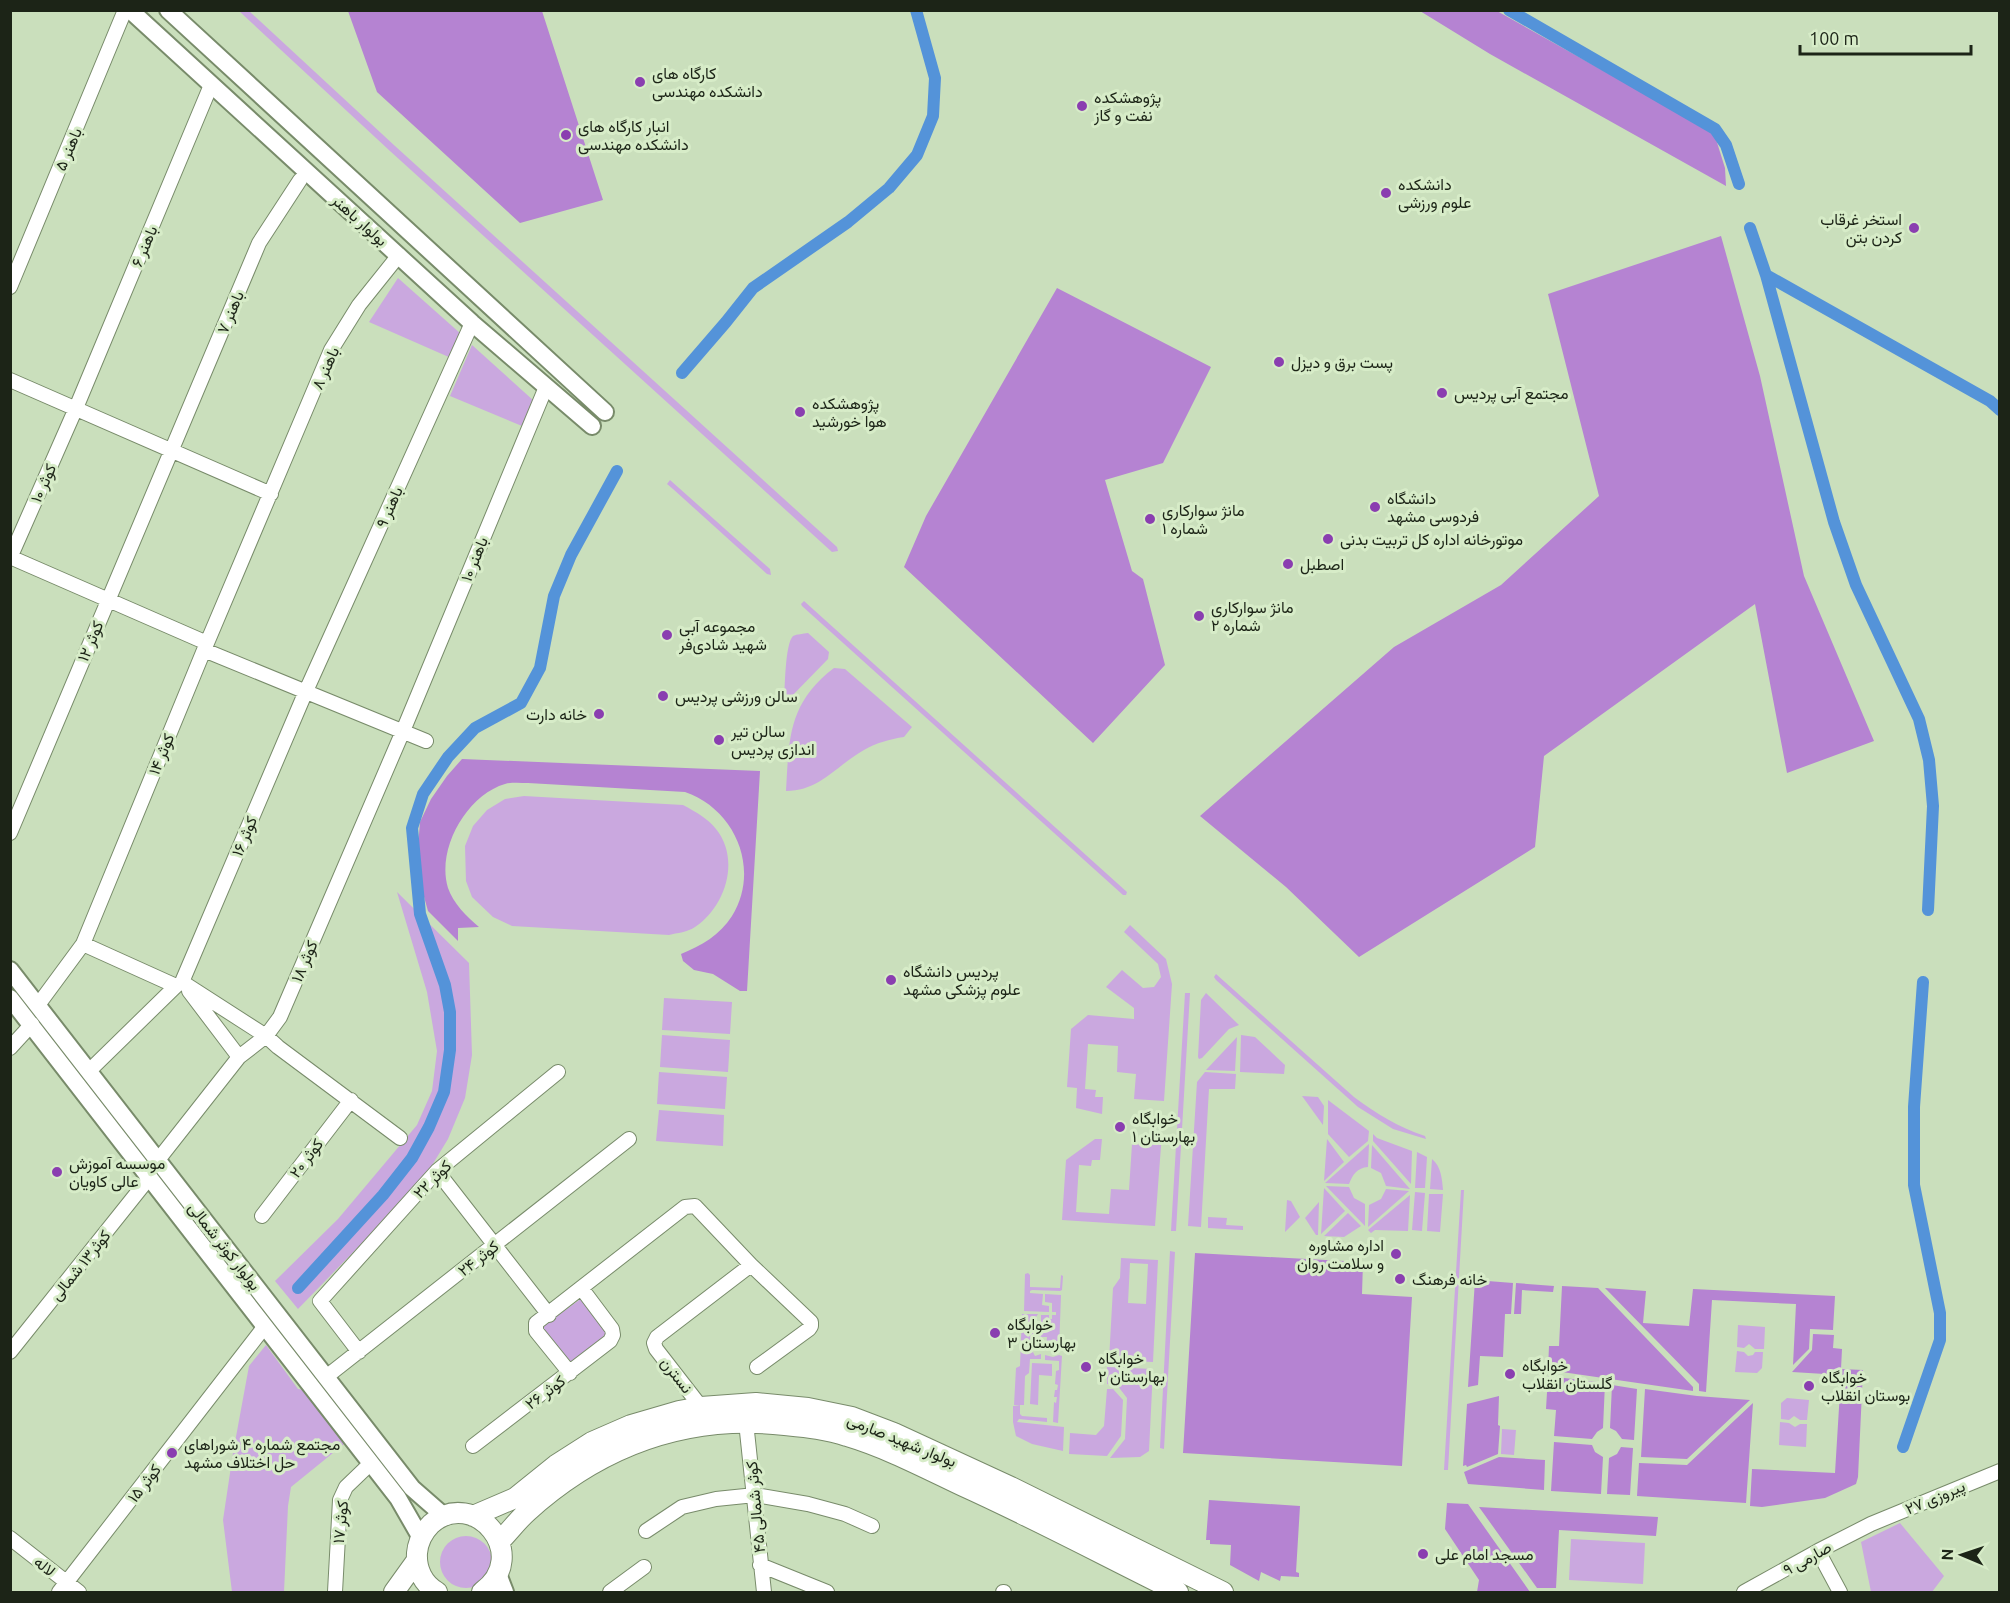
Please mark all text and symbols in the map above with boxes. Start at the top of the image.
scale bar [1800,18,1971,56]
text: 100 m [1809,28,1859,48]
place label: کارگاه های دانشکده مهندسی [652,64,763,102]
marker: کارگاه های دانشکده مهندسی [633,75,647,89]
place label: پژوهشکده نفت و گاز [1093,88,1161,126]
marker: پژوهشکده نفت و گاز [1075,99,1089,113]
place label: انبار کارگاه های دانشکده مهندسی [578,117,689,155]
street label: باهنر ۵ [51,125,87,174]
marker: انبار کارگاه های دانشکده مهندسی [559,128,573,142]
place label: دانشکده علوم ورزشی [1398,175,1471,213]
marker: دانشکده علوم ورزشی [1379,186,1393,200]
street label: بولوار باهنر [327,190,391,251]
place label: استخر غرقاب کردن بتن [1820,210,1902,248]
marker: استخر غرقاب کردن بتن [1907,221,1921,235]
street label: باهنر ۶ [127,223,163,270]
street label: باهنر ۷ [213,288,249,337]
street label: باهنر ۸ [308,344,344,393]
place label: پست برق و دیزل [1291,353,1393,374]
marker: پست برق و دیزل [1272,355,1286,369]
place label: مجتمع آبی پردیس [1454,384,1568,405]
marker: مجتمع آبی پردیس [1435,386,1449,400]
place label: پژوهشکده هوا خورشید [812,394,887,432]
marker: پژوهشکده هوا خورشید [793,405,807,419]
street label: کوثر ۱۰ [27,461,61,506]
street label: باهنر ۹ [372,484,408,531]
place label: دانشگاه فردوسی مشهد [1387,489,1479,527]
marker: دانشگاه فردوسی مشهد [1368,500,1382,514]
place label: مانژ سوارکاری شماره ۱ [1162,501,1245,539]
marker: مانژ سوارکاری شماره ۱ [1143,512,1157,526]
place label: موتورخانه اداره کل تربیت بدنی [1340,530,1523,550]
marker: موتورخانه اداره کل تربیت بدنی [1321,532,1335,546]
street label: باهنر ۱۰ [457,534,493,585]
place label: اصطبل [1300,555,1344,575]
marker: اصطبل [1281,557,1295,571]
place label: مانژ سوارکاری شماره ۲ [1211,598,1294,636]
marker: مانژ سوارکاری شماره ۲ [1192,609,1206,623]
place label: مجموعه آبی شهید شادی‌فر [678,617,767,655]
street label: کوثر ۱۲ [74,618,108,665]
marker: مجموعه آبی شهید شادی‌فر [660,628,674,642]
place label: سالن ورزشی پردیس [675,687,798,708]
marker: سالن ورزشی پردیس [656,689,670,703]
place label: خانه دارت [526,705,587,725]
marker: خانه دارت [592,707,606,721]
place label: سالن تیر اندازی پردیس [730,722,815,761]
street label: کوثر ۱۴ [145,731,179,778]
marker: سالن تیر اندازی پردیس [712,733,726,747]
street label: کوثر ۱۶ [228,813,262,859]
street label: کوثر ۱۸ [287,938,323,985]
place label: پردیس دانشگاه علوم پزشکی مشهد [903,962,1021,1001]
marker: پردیس دانشگاه علوم پزشکی مشهد [884,973,898,987]
place label: خوابگاه بهارستان ١ [1132,1109,1195,1147]
marker: خوابگاه بهارستان ١ [1113,1120,1127,1134]
street label: کوثر ۲۰ [286,1135,328,1182]
place label: موسسه آموزش عالی کاویان [69,1154,165,1192]
street label: کوثر ۲۲ [409,1156,456,1203]
marker: موسسه آموزش عالی کاویان [50,1165,64,1179]
street label: بولوار کوثر شمالی [184,1199,265,1295]
street label: کوثر۱۳ شمالی [46,1226,115,1305]
place label: اداره مشاوره و سلامت روان [1297,1236,1384,1274]
street label: کوثر ۲۴ [454,1237,503,1281]
marker: اداره مشاوره و سلامت روان [1389,1247,1403,1261]
place label: خانه فرهنگ [1412,1270,1488,1290]
marker: خانه فرهنگ [1393,1272,1407,1286]
place label: خوابگاه بهارستان ۳ [1007,1315,1076,1353]
marker: خوابگاه بهارستان ۳ [988,1326,1002,1340]
place label: خوابگاه بهارستان ۲ [1098,1349,1165,1387]
street label: نسترن [656,1354,697,1398]
place label: خوابگاه گلستان انقلاب [1522,1356,1612,1393]
marker: خوابگاه بهارستان ۲ [1079,1360,1093,1374]
marker: خوابگاه گلستان انقلاب [1503,1367,1517,1381]
place label: خوابگاه بوستان انقلاب [1821,1368,1910,1406]
street label: کوثر ۲۶ [522,1371,570,1414]
marker: خوابگاه بوستان انقلاب [1802,1379,1816,1393]
street label: بولوار شهید صارمی [844,1410,959,1472]
place label: مجتمع شماره ۴ شوراهای حل اختلاف مشهد [184,1435,340,1473]
marker: مجتمع شماره ۴ شوراهای حل اختلاف مشهد [165,1446,179,1460]
street label: کوثر شمالی ۴۵ [742,1460,770,1554]
street label: کوثر ۱۵ [124,1461,166,1507]
street label: پیروزی ۲۷ [1902,1476,1969,1520]
street label: کوثر ۱۷ [329,1500,353,1545]
north arrow [1932,1525,1992,1585]
street label: صارمی ۹ [1780,1537,1835,1580]
place label: مسجد امام علی [1435,1545,1534,1565]
marker: مسجد امام علی [1416,1547,1430,1561]
text: N [1938,1548,1956,1561]
street label: لاله [31,1552,59,1580]

